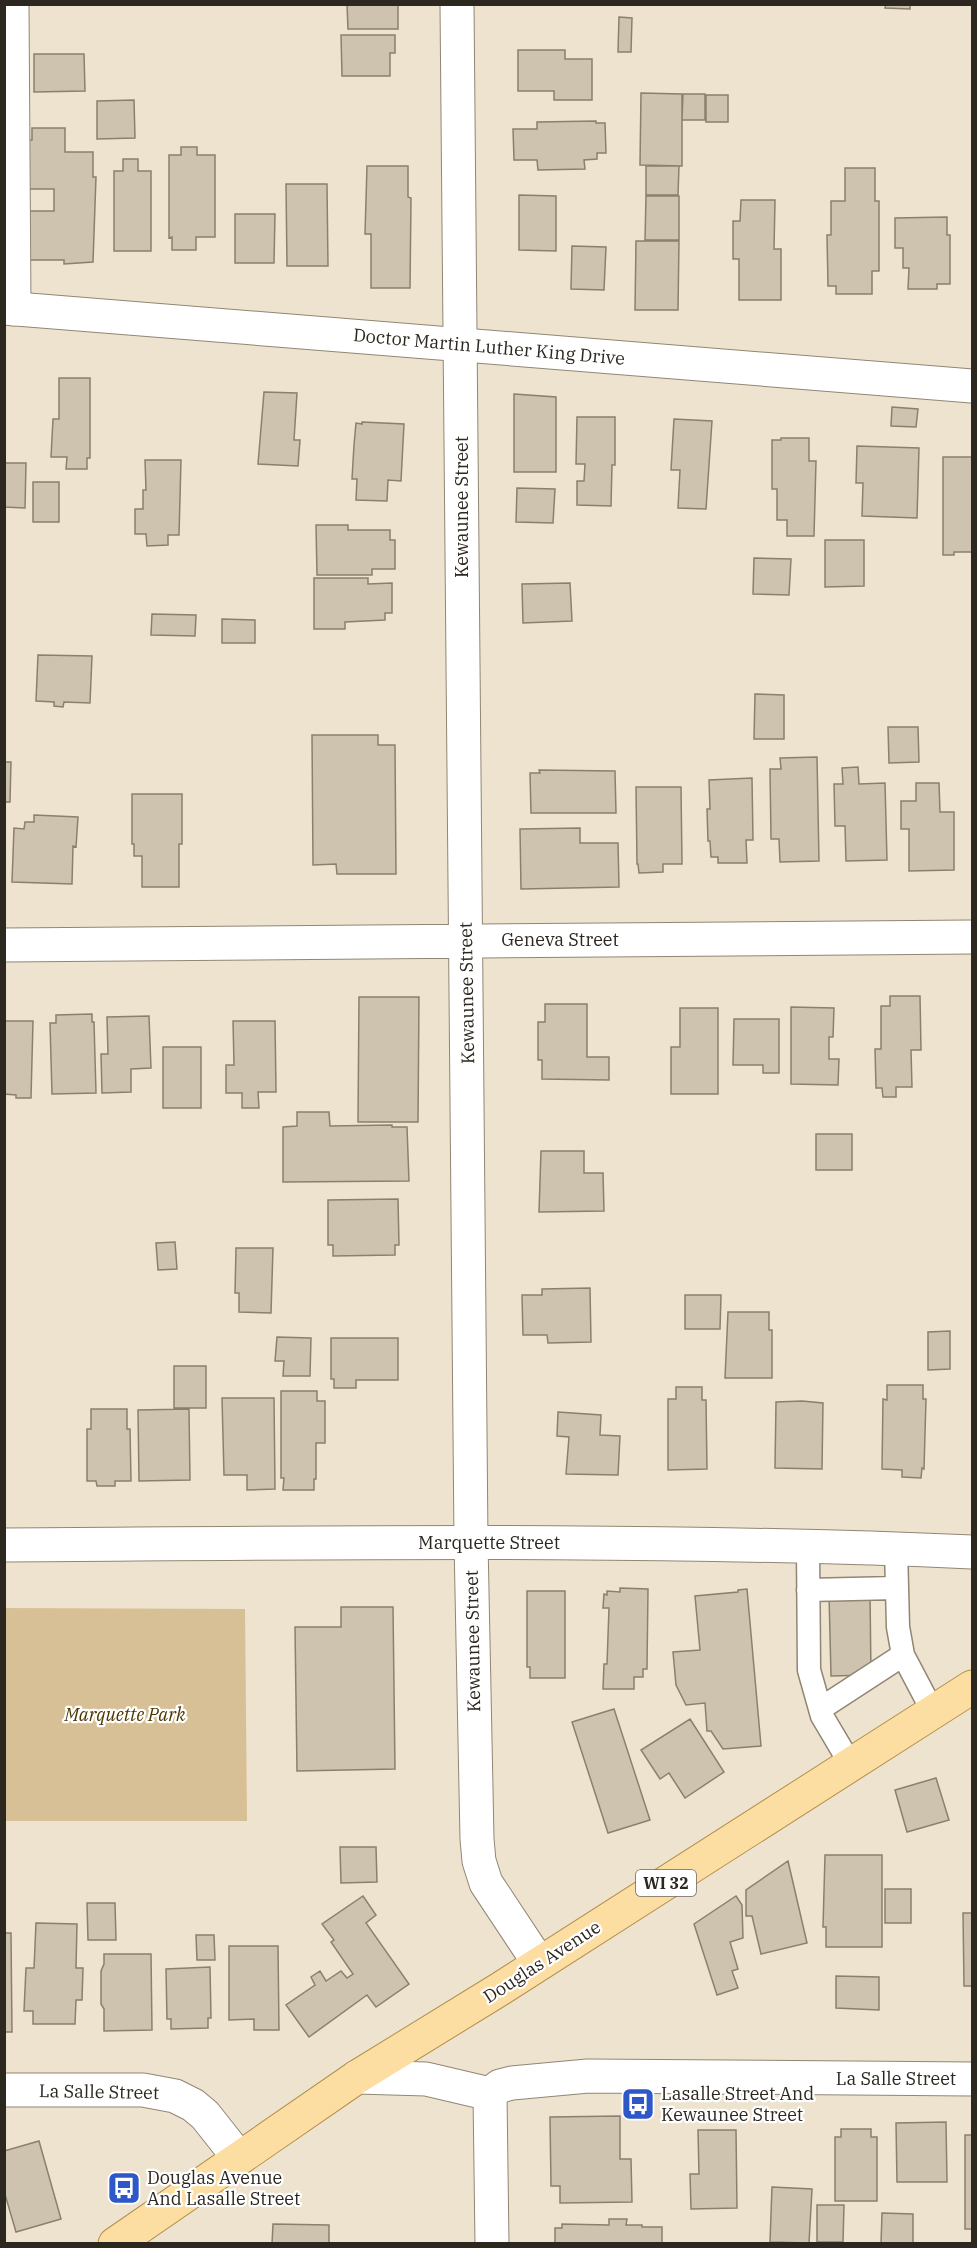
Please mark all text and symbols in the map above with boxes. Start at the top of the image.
street label: Doctor Martin Luther King Drive [352,323,626,370]
street label: Kewaunee Street [450,436,473,578]
street label: Kewaunee Street [454,922,479,1064]
street label: Geneva Street [501,928,619,951]
street label: Marquette Street [418,1531,560,1554]
street label: Kewaunee Street [460,1570,485,1712]
park label: Marquette Park [63,1703,186,1726]
road number: WI 32 [636,1870,696,1896]
street label: Douglas Avenue [479,1915,605,2008]
street label: La Salle Street [836,2067,956,2090]
street label: La Salle Street [39,2079,159,2104]
place label: Lasalle Street And Kewaunee Street [661,2082,814,2126]
bus stop icon: Lasalle Street And Kewaunee Street [620,2086,656,2122]
place label: Douglas Avenue And Lasalle Street [147,2166,300,2210]
bus stop icon: Douglas Avenue And Lasalle Street [106,2170,142,2206]

